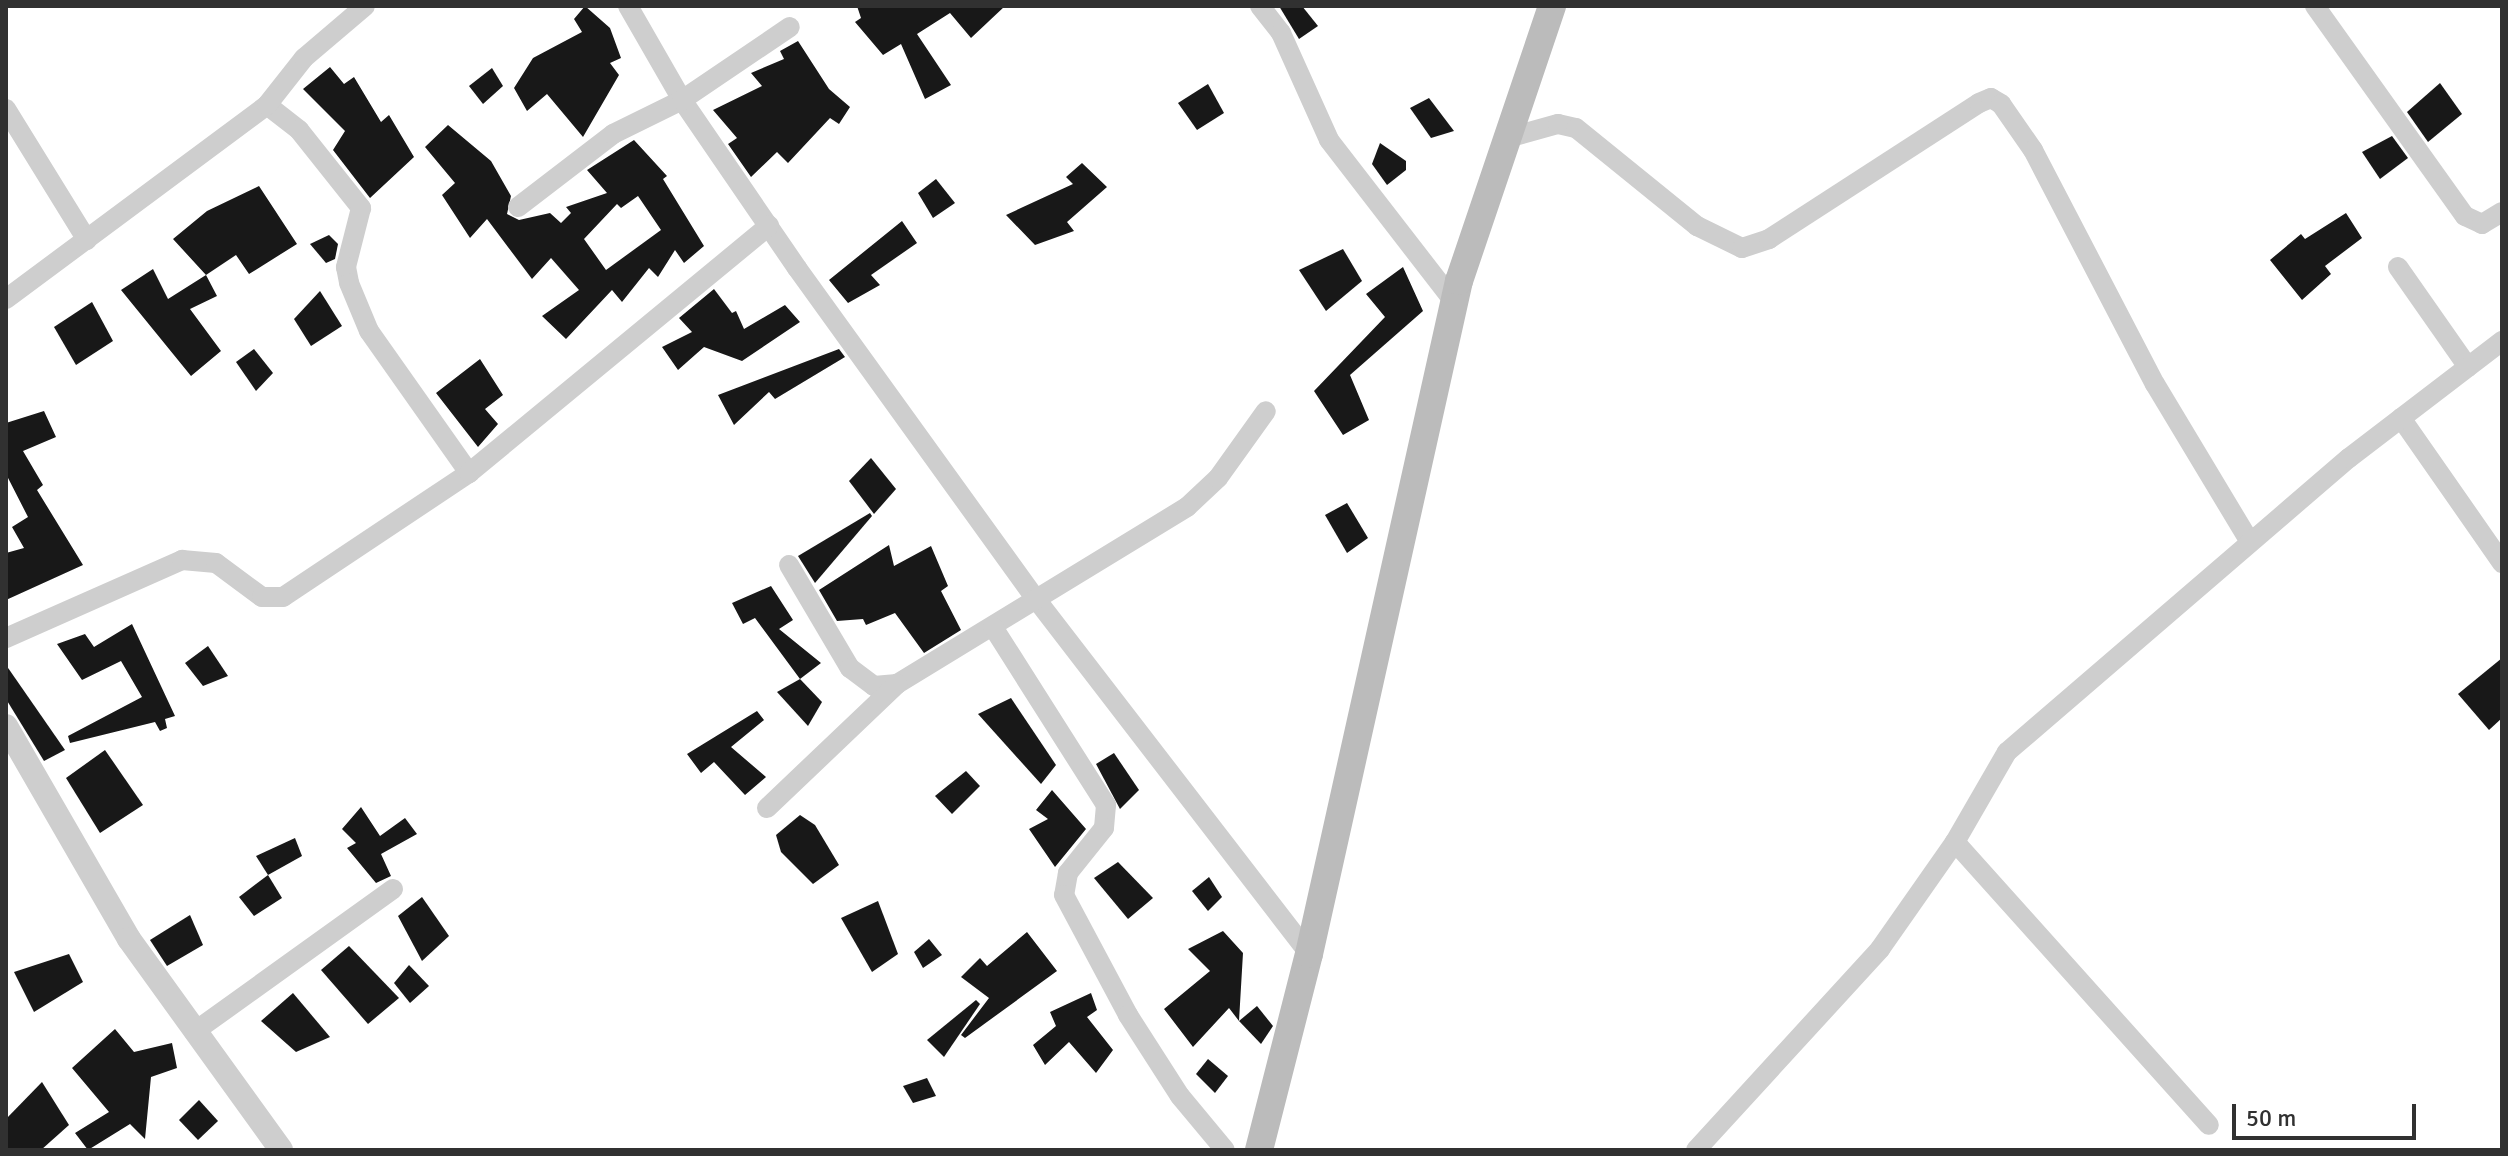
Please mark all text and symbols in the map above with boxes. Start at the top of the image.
scale bar [2236,1088,2420,1138]
text: 50 m [2246,1103,2296,1133]

